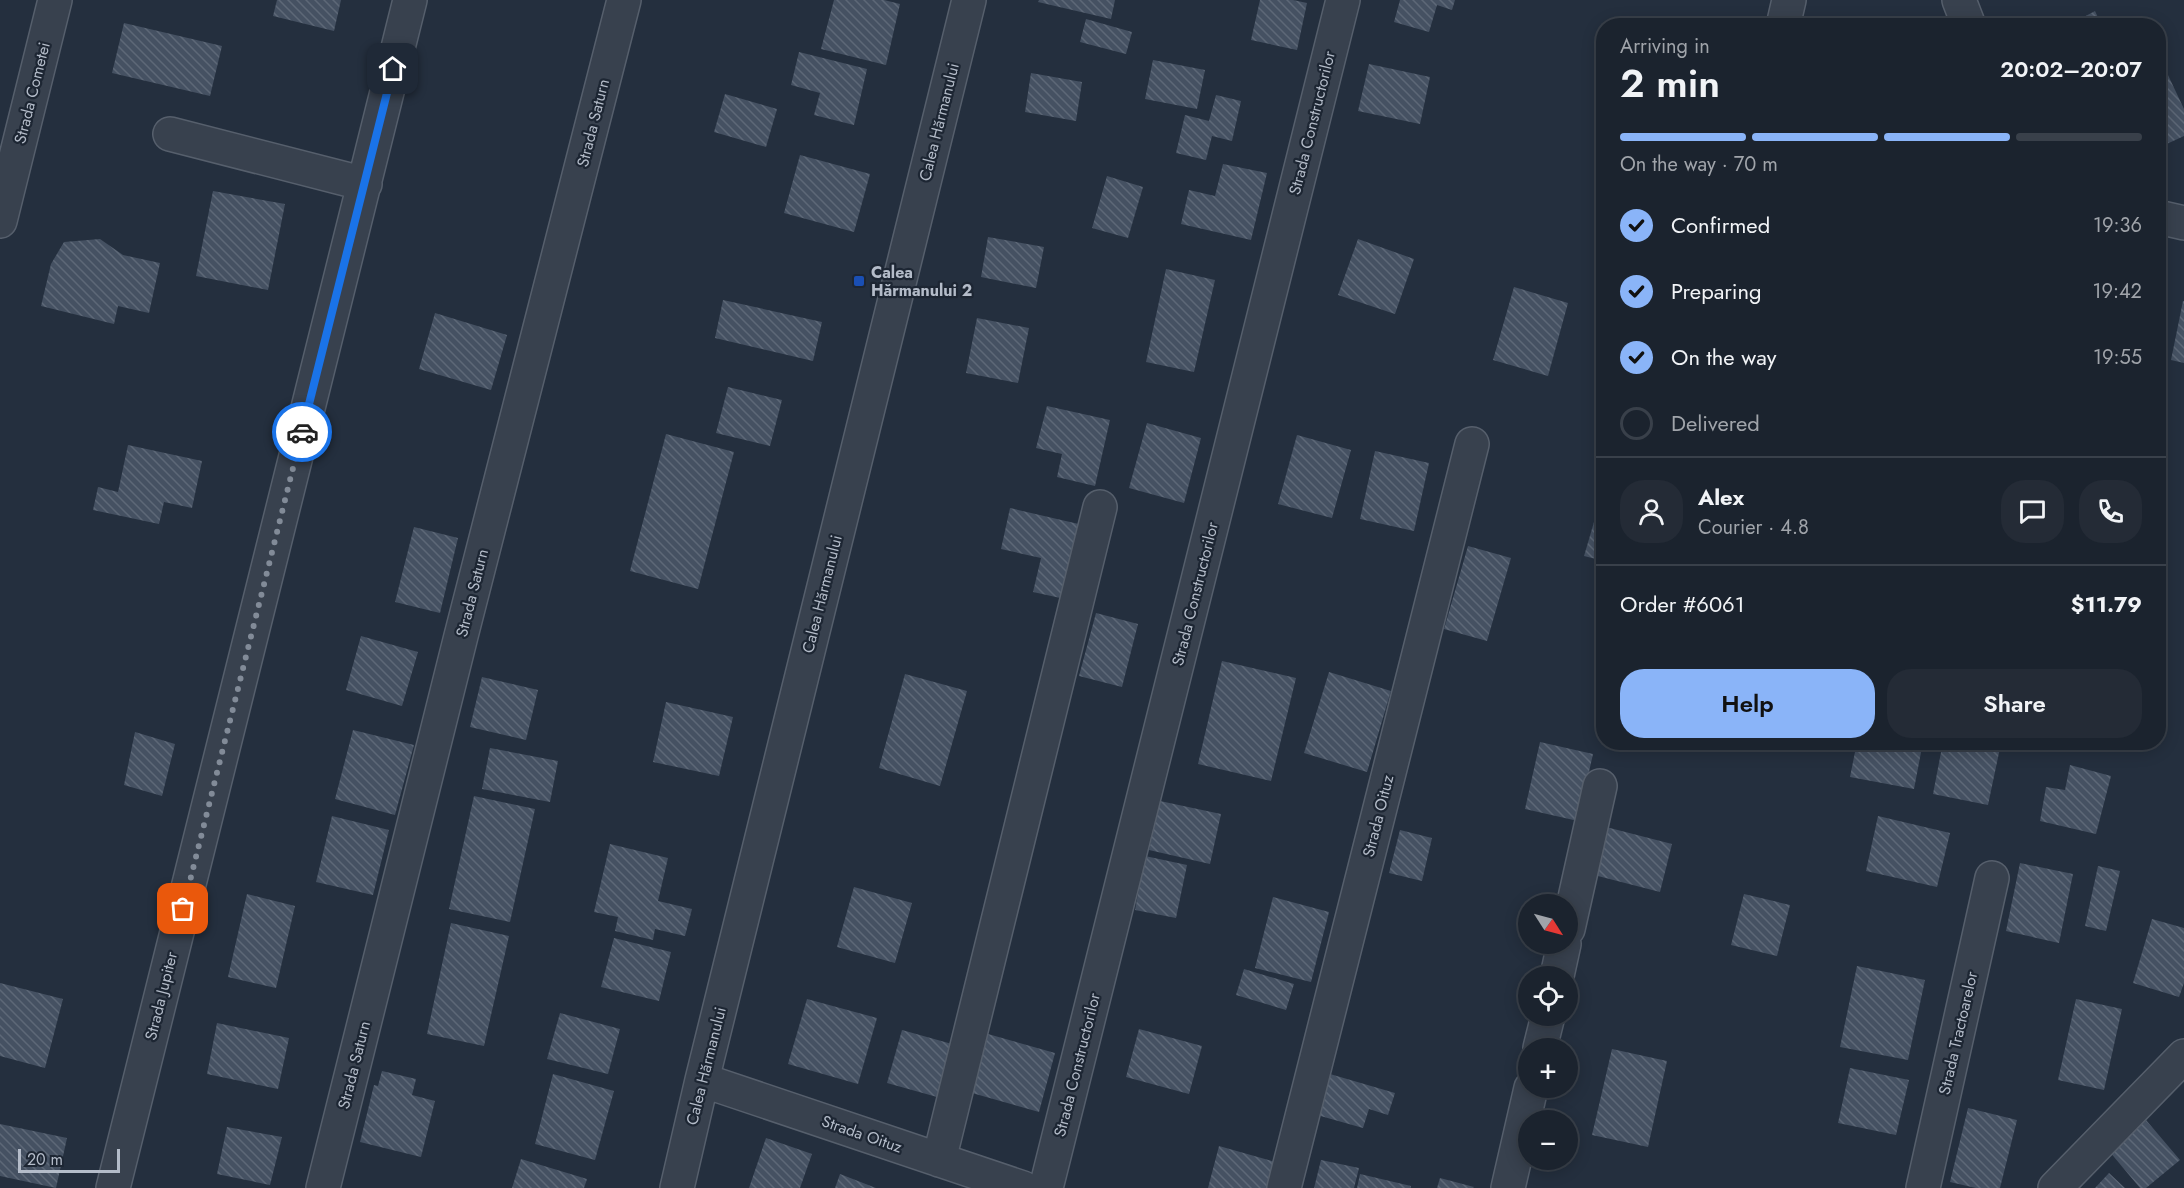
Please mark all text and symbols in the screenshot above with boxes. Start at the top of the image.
text: Arriving in [1620,32,1710,61]
street label: Strada Cometei [8,40,56,146]
pin [367,43,418,94]
street label: Strada Constructorilor [1283,48,1341,197]
icon: home [376,52,409,85]
text: 20:02–20:07 [2000,53,2142,85]
text: 2 min [1620,55,1720,112]
street label: Calea Hărmanului [913,61,965,183]
street label: Strada Saturn [571,77,615,169]
text: On the way · 70 m [1620,150,1778,179]
icon: check [1620,209,1653,242]
text: Confirmed [1671,209,1770,241]
text: 19:36 [2093,211,2142,240]
place label: Calea Hărmanului 2 [871,261,972,302]
marker: Calea Hărmanului 2 [852,274,866,288]
icon: check [1620,275,1653,308]
text: Preparing [1671,275,1762,307]
text: 19:42 [2092,277,2142,306]
icon: check [1620,341,1653,374]
text: On the way [1671,341,1776,373]
text: 19:55 [2093,343,2142,372]
courier [272,402,332,462]
text: Delivered [1671,407,1760,439]
icon: car [286,416,319,449]
button: person [1620,480,1683,543]
button: chat [2001,480,2064,543]
button: phone [2079,480,2142,543]
text: Alex [1698,481,1744,513]
text: Courier · 4.8 [1698,513,1809,542]
street label: Strada Constructorilor [1166,519,1224,668]
street label: Calea Hărmanului [796,533,848,655]
street label: Strada Saturn [450,547,494,639]
text: Order #6061 [1620,588,1745,620]
text: $11.79 [2071,588,2142,620]
button: Help [1620,669,1875,738]
button: Share [1887,669,2142,738]
street label: Strada Oituz [1357,772,1399,859]
pin [157,883,208,934]
icon: bag [166,892,199,925]
north arrow [1518,894,1578,954]
map controls [1518,894,1578,1170]
street label: Strada Jupiter [139,949,183,1043]
button: locate [1518,966,1578,1026]
street label: Strada Tractoarelor [1933,969,1983,1097]
street label: Strada Constructorilor [1048,990,1106,1139]
street label: Calea Hărmanului [680,1005,732,1127]
street label: Strada Saturn [332,1019,376,1111]
button: + [1518,1038,1578,1098]
street label: Strada Oituz [819,1109,906,1159]
button: − [1518,1110,1578,1170]
scale bar [18,1146,120,1174]
text: 20 m [27,1148,63,1171]

